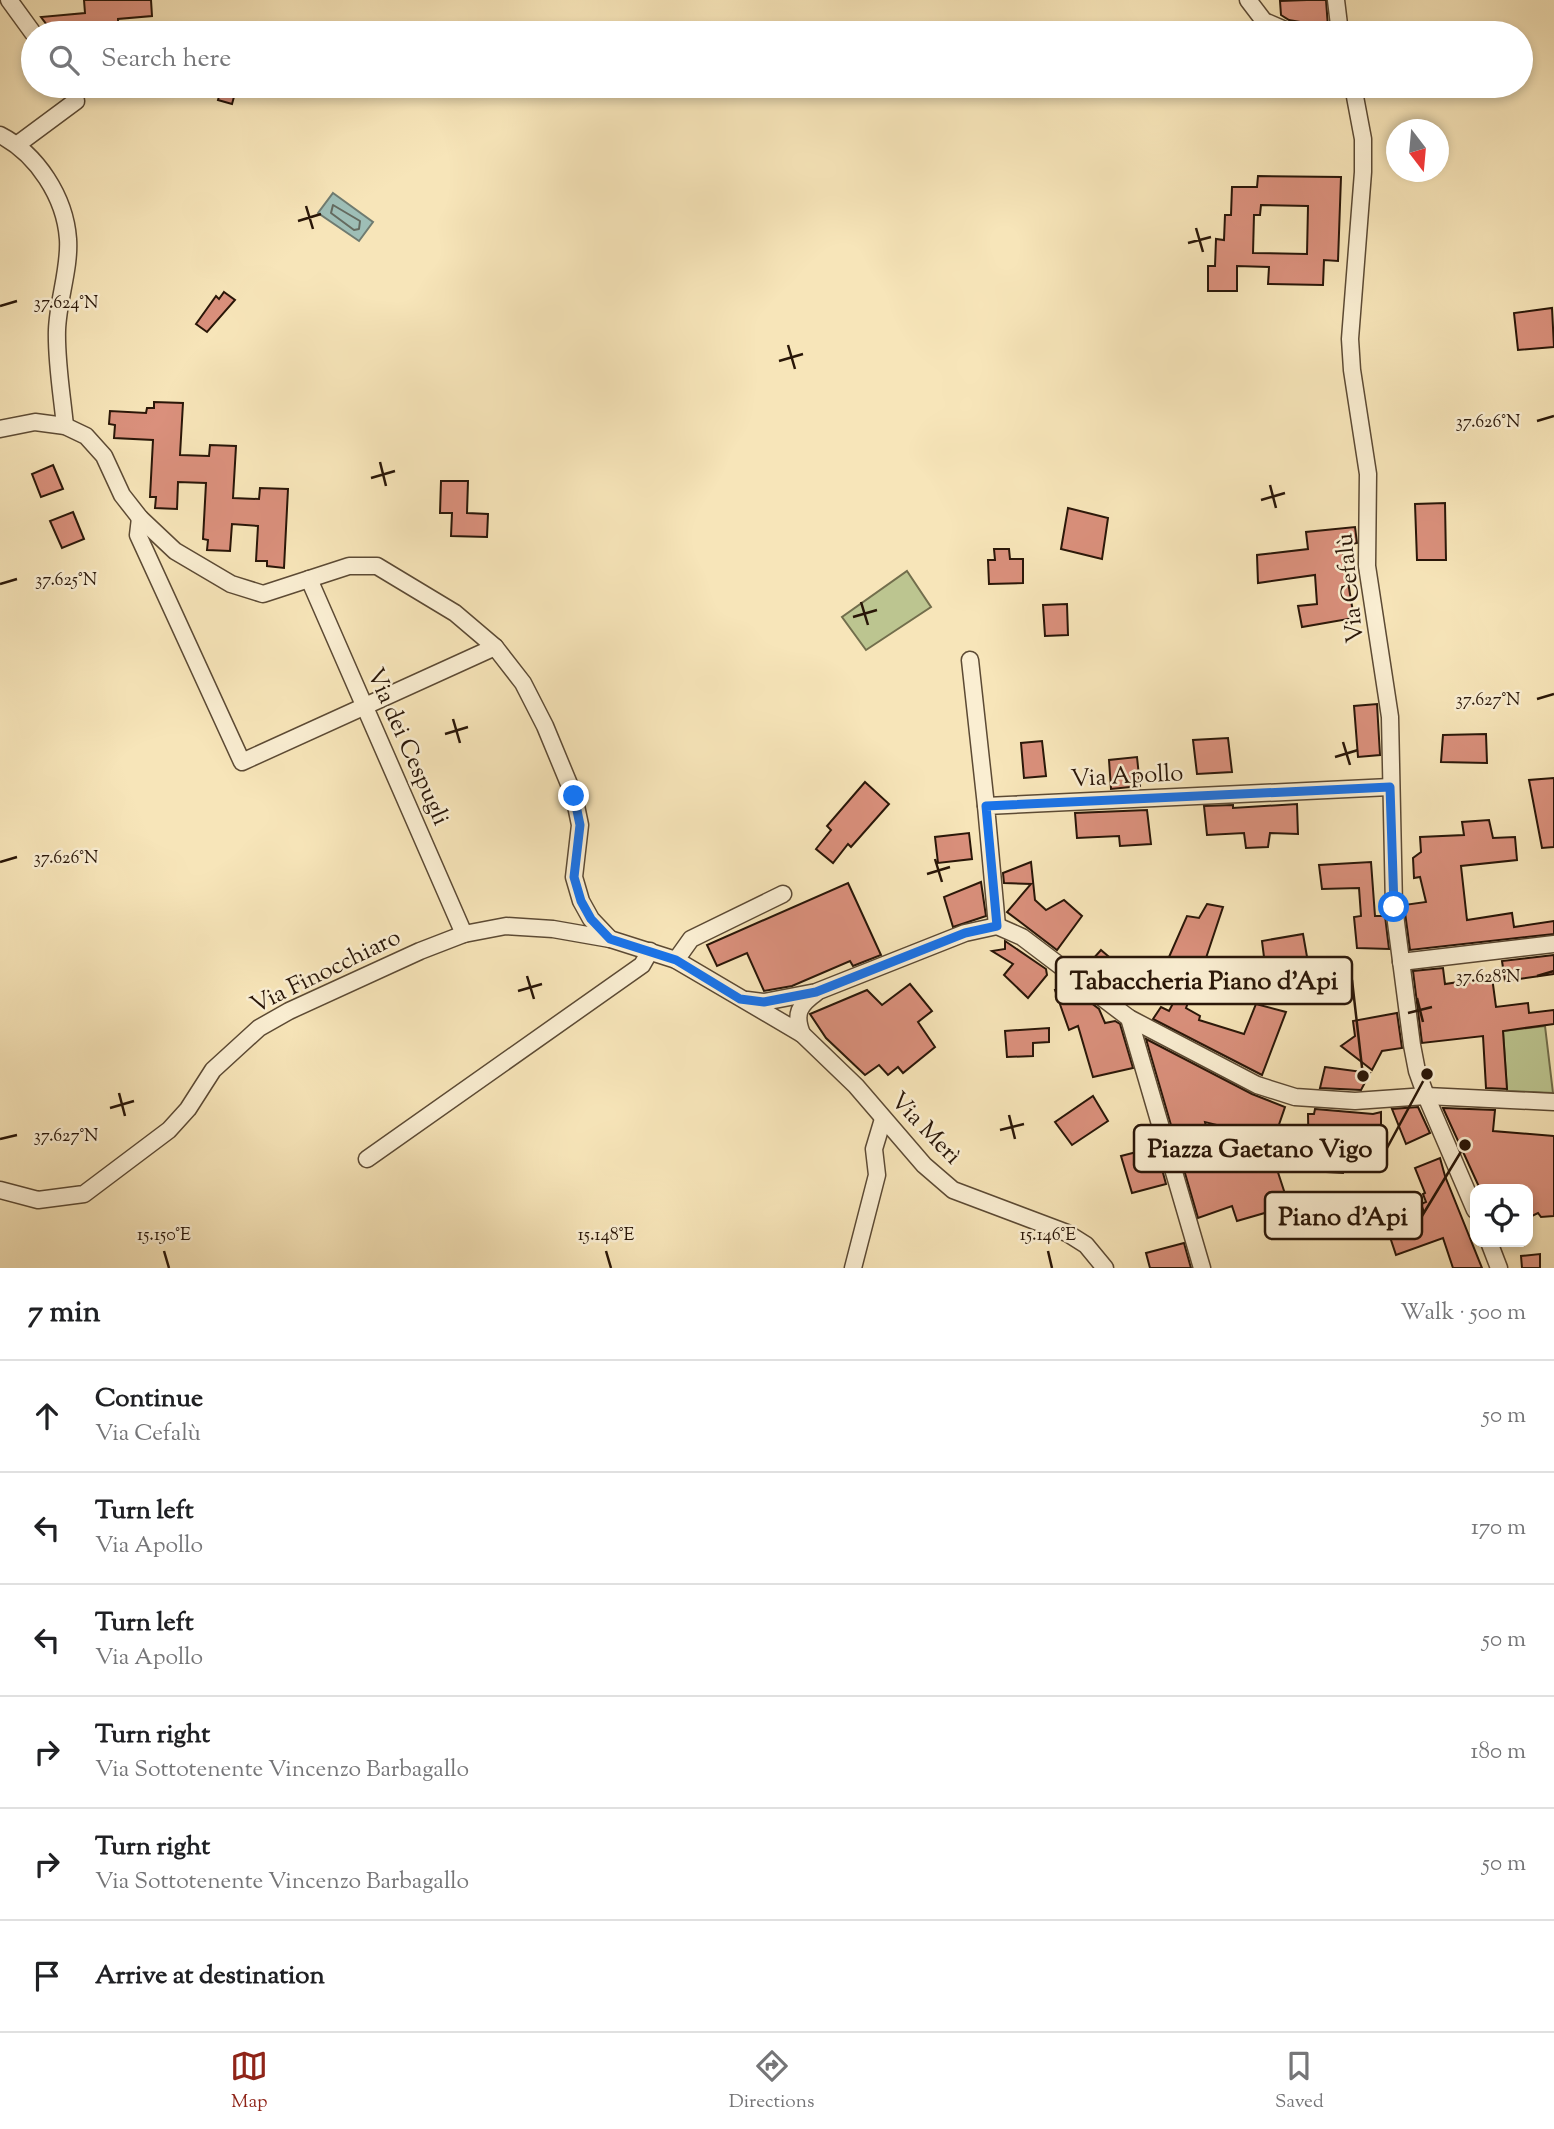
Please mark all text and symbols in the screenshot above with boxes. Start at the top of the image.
search box [21,21,1533,98]
icon: search [45,41,83,79]
text: Search here [101,41,231,78]
north arrow [1386,119,1449,182]
text: 37.624°N [34,291,98,317]
text: 37.626°N [1456,410,1520,436]
street label: Via Cefalù [1328,531,1374,645]
text: 37.625°N [35,568,97,594]
street label: Via dei Cespugli [357,663,457,831]
text: 37.627°N [1456,688,1520,714]
street label: Via Apollo [1070,757,1184,797]
route end [558,780,589,811]
text: 37.626°N [34,846,98,872]
route start [1378,891,1409,922]
street label: Via Finocchiaro [245,921,407,1023]
callout: Tabaccheria Piano d'Api [1056,957,1352,1004]
text: Tabaccheria Piano d'Api [1070,964,1339,1001]
text: 37.628°N [1456,965,1520,991]
street label: Via Merì [882,1085,968,1173]
text: 37.627°N [34,1124,98,1150]
callout: Piazza Gaetano Vigo [1134,1125,1387,1172]
text: Piazza Gaetano Vigo [1148,1132,1372,1169]
map controls [1470,1184,1533,1247]
button: locate [1470,1184,1533,1247]
callout: Piano d'Api [1265,1192,1422,1239]
text: Piano d'Api [1278,1200,1408,1237]
text: 15.150°E [137,1223,191,1249]
text: 15.148°E [578,1223,634,1249]
text: 15.146°E [1020,1223,1076,1249]
text: 7 min [28,1292,100,1335]
text: Walk · 500 m [1400,1297,1526,1330]
text: Continue [95,1381,203,1418]
icon: ahead [28,1397,66,1435]
text: 50 m [1482,1400,1526,1433]
text: Via Cefalù [95,1418,201,1451]
text: Turn left [95,1493,194,1530]
icon: left [28,1509,66,1547]
text: 170 m [1471,1512,1526,1545]
text: Via Apollo [95,1530,203,1563]
text: Turn left [95,1605,194,1642]
icon: left [28,1621,66,1659]
text: 50 m [1482,1624,1526,1657]
text: Via Apollo [95,1642,203,1675]
text: Turn right [95,1717,210,1754]
icon: right [28,1733,66,1771]
text: 180 m [1471,1736,1526,1769]
text: Via Sottotenente Vincenzo Barbagallo [95,1754,469,1787]
text: Turn right [95,1829,210,1866]
icon: right [28,1845,66,1883]
text: 50 m [1482,1848,1526,1881]
text: Via Sottotenente Vincenzo Barbagallo [95,1866,469,1899]
icon: arrive [28,1957,66,1995]
text: Arrive at destination [95,1958,325,1995]
tab: Map [230,2047,268,2116]
tab: Directions [729,2047,814,2116]
tab: Saved [1275,2047,1324,2116]

